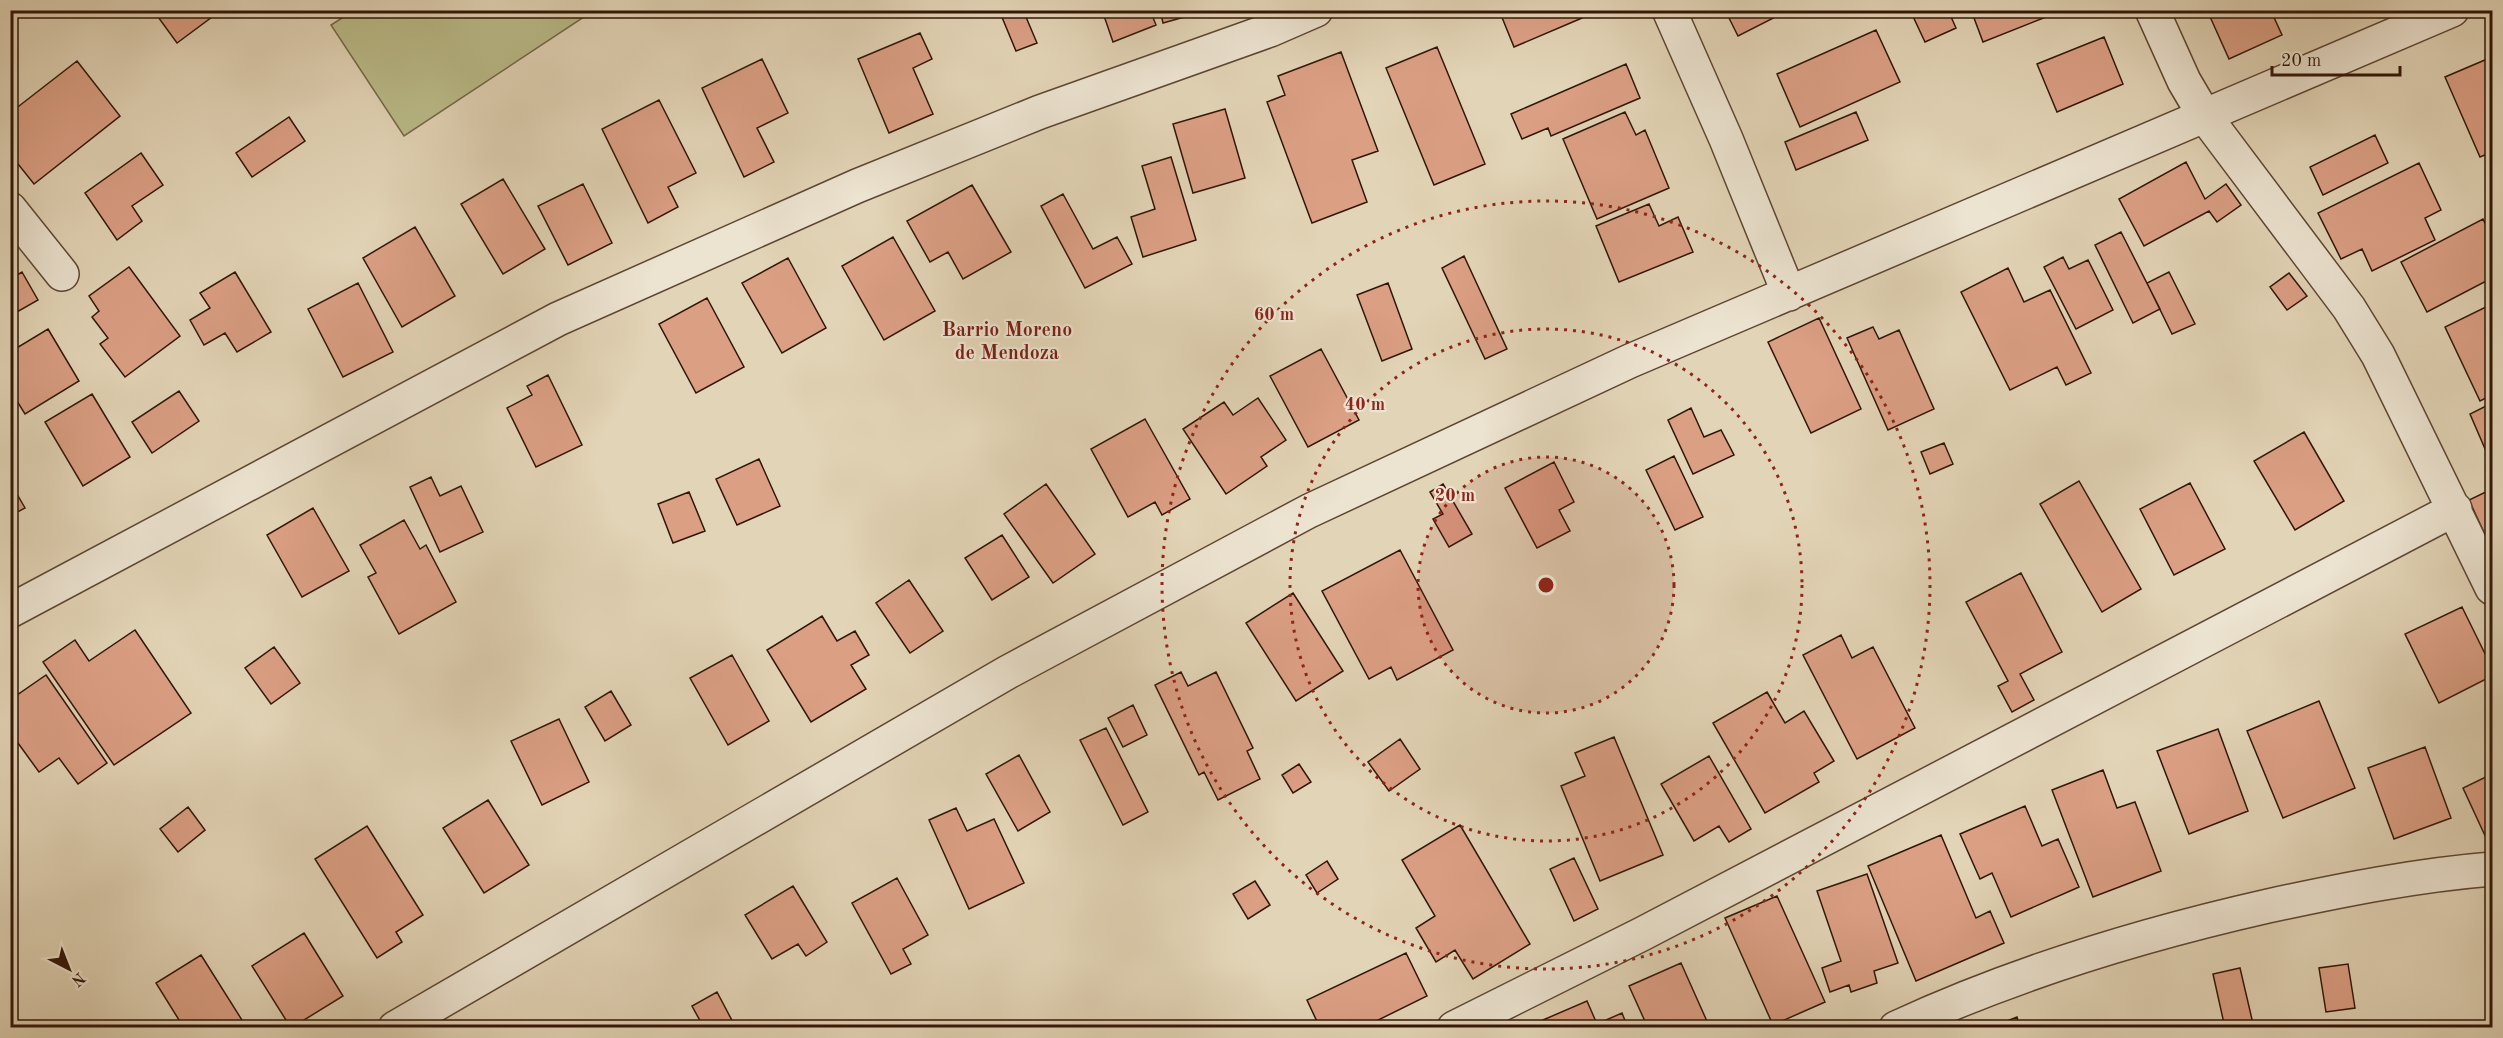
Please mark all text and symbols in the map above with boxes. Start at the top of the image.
scale bar [2272,39,2400,77]
text: 20 m [2281,52,2321,70]
text: 60 m [1254,306,1294,324]
district label: Barrio Moreno de Mendoza [942,321,1072,364]
text: 40 m [1345,396,1385,414]
text: 20 m [1435,487,1475,505]
centre of rings [1536,575,1556,595]
north arrow [39,939,99,999]
text: N [67,969,88,989]

